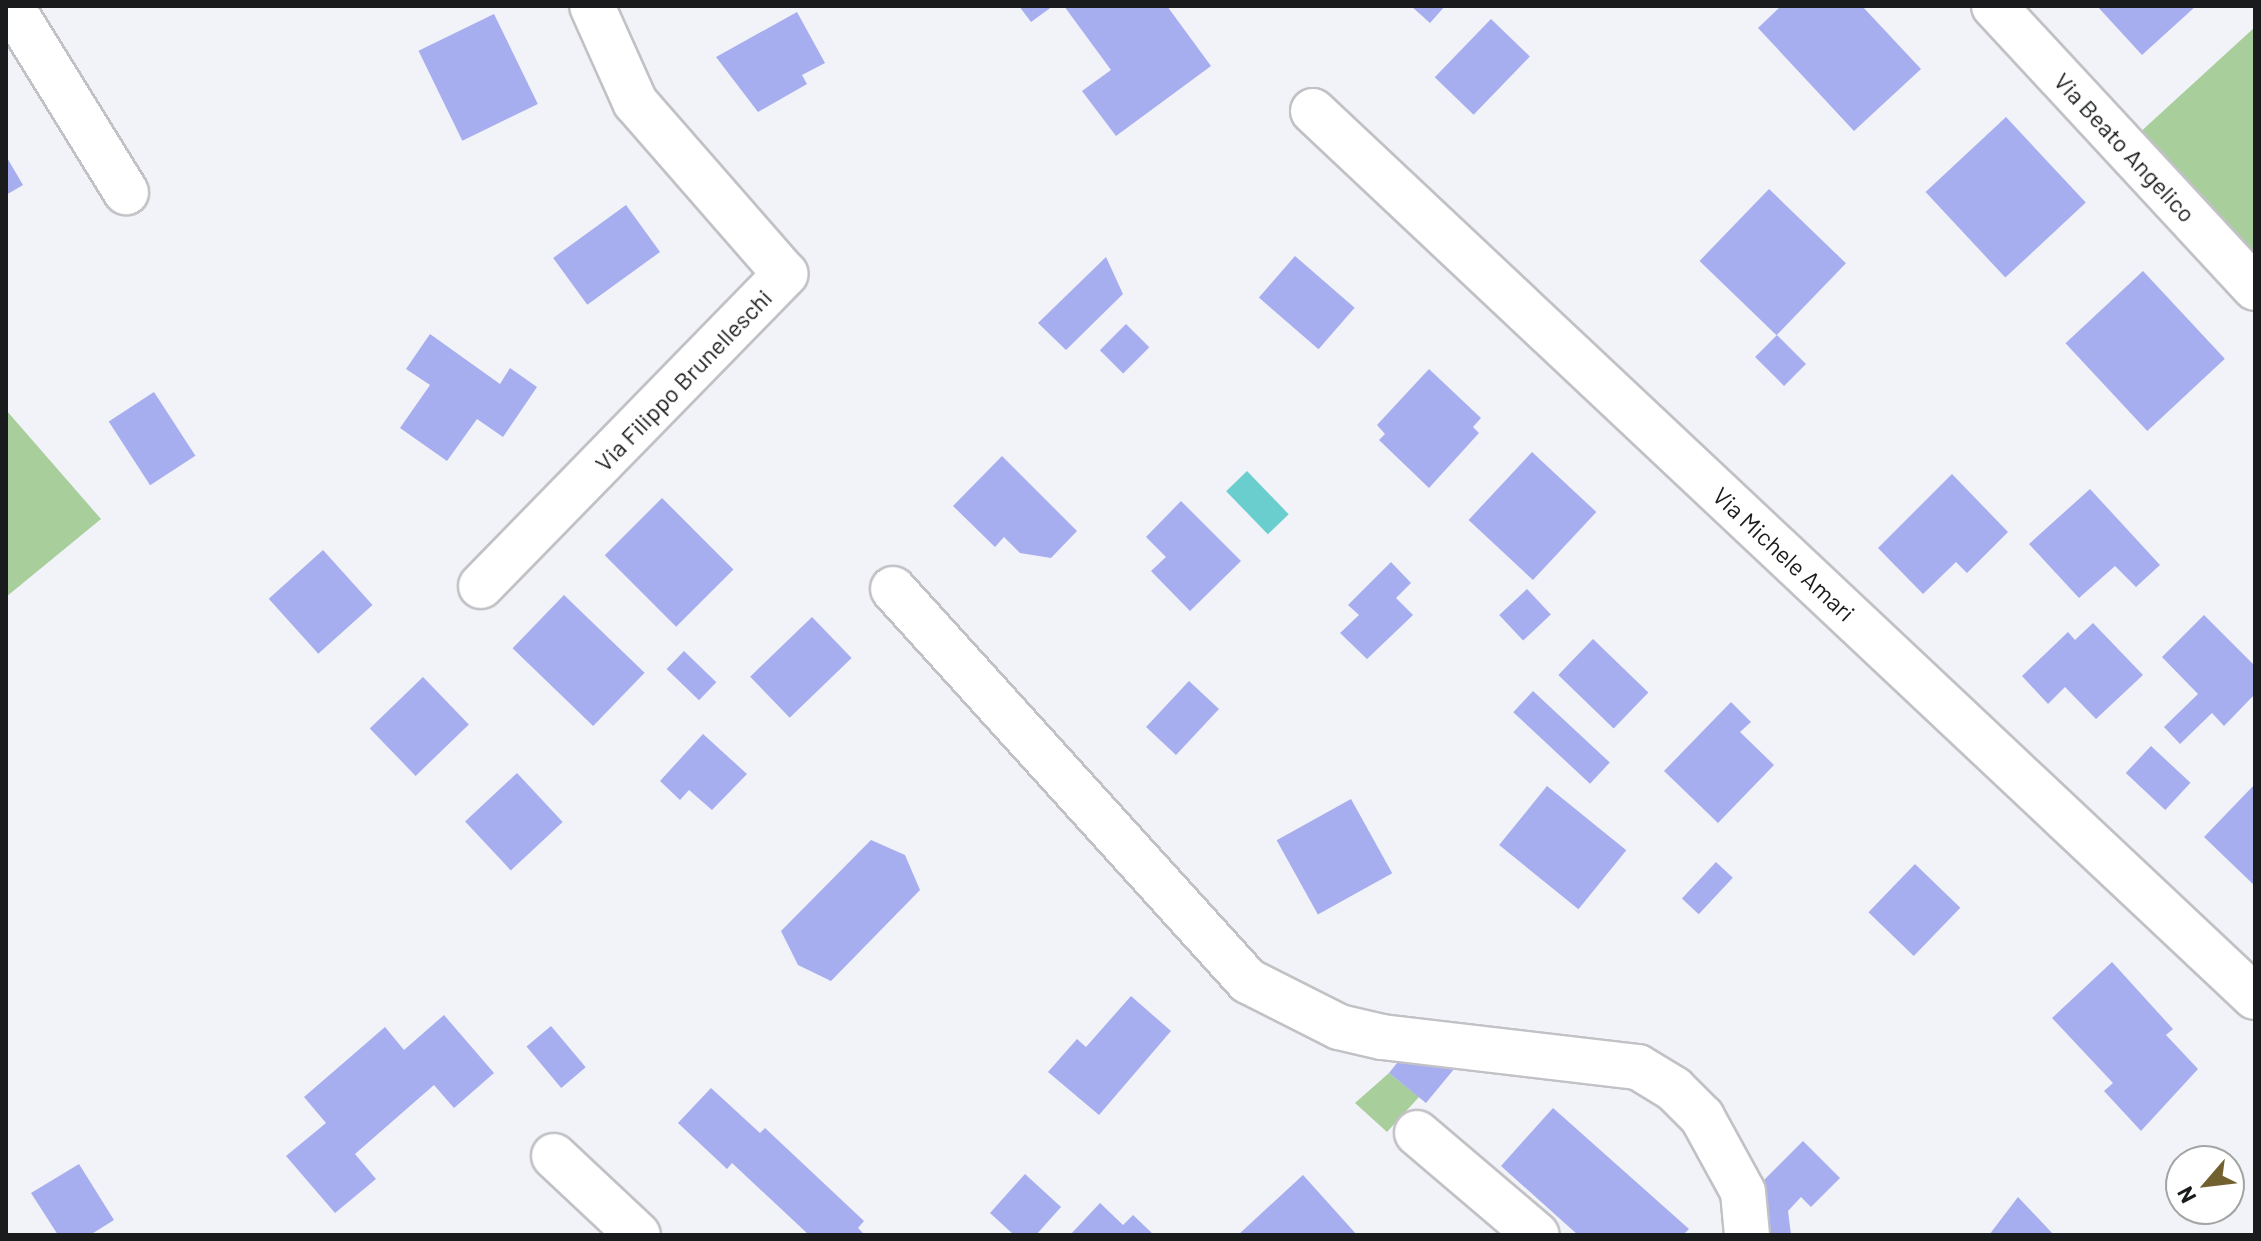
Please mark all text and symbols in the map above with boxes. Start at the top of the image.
street label: Via Beato Angelico [2048,66,2202,228]
street label: Via Filippo Brunelleschi [589,283,777,477]
street label: Via Michele Amari [1707,481,1861,627]
north arrow [2165,1145,2245,1225]
text: N [2171,1183,2200,1208]

